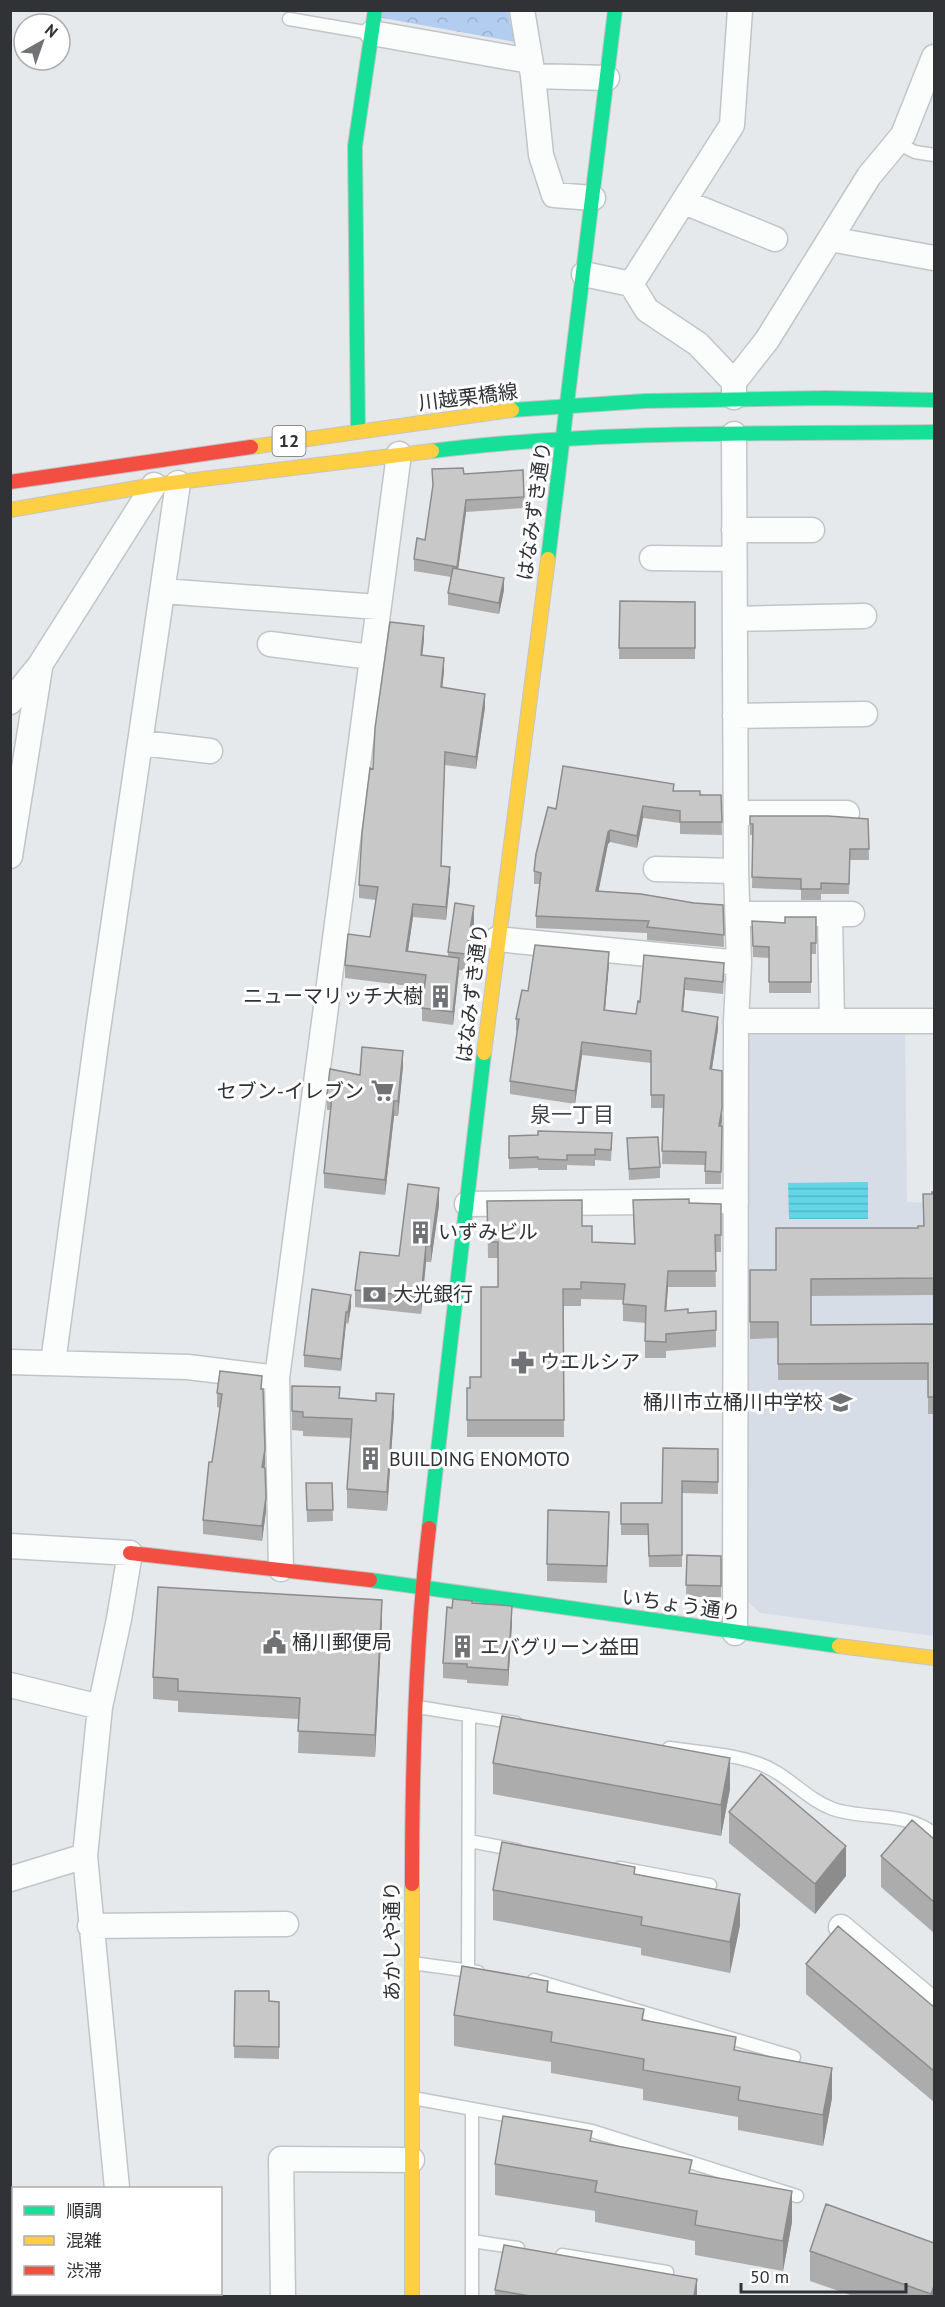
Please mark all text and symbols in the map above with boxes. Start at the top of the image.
north arrow [12,12,72,72]
text: N [41,19,62,42]
street label: 川越栗橋線 [417,378,519,416]
road number: 12 [272,426,306,456]
street label: はなみずき通り [511,440,557,582]
street label: はなみずき通り [451,922,493,1064]
place label: ニューマリッチ大樹 [243,983,423,1009]
building icon: ニューマリッチ大樹 [428,983,454,1009]
place label: セブン-イレブン [217,1078,364,1104]
supermarket icon: セブン-イレブン [369,1078,395,1104]
district label: 泉一丁目 [530,1101,614,1128]
building icon: いずみビル [407,1219,433,1245]
place label: いずみビル [438,1219,538,1245]
bank icon: 大光銀行 [362,1281,388,1307]
place label: 大光銀行 [393,1281,473,1307]
pharmacy icon: ウエルシア [509,1349,535,1375]
place label: ウエルシア [540,1349,640,1375]
place label: 桶川市立桶川中学校 [643,1389,823,1415]
school or university icon: 桶川市立桶川中学校 [828,1389,854,1415]
building icon: BUILDING ENOMOTO [358,1446,384,1472]
place label: BUILDING ENOMOTO [389,1446,570,1472]
street label: いちょう通り [620,1584,742,1626]
public building icon: 桶川郵便局 [261,1629,287,1655]
place label: 桶川郵便局 [292,1629,392,1655]
building icon: エバグリーン益田 [449,1634,475,1660]
place label: エバグリーン益田 [480,1634,639,1660]
street label: あかしや通り [379,1881,405,2001]
legend [12,2187,222,2295]
text: 順調 [66,2199,102,2222]
text: 混雑 [66,2229,102,2252]
scale bar [741,2256,906,2294]
text: 渋滞 [66,2259,102,2282]
text: 50 m [750,2265,789,2288]

